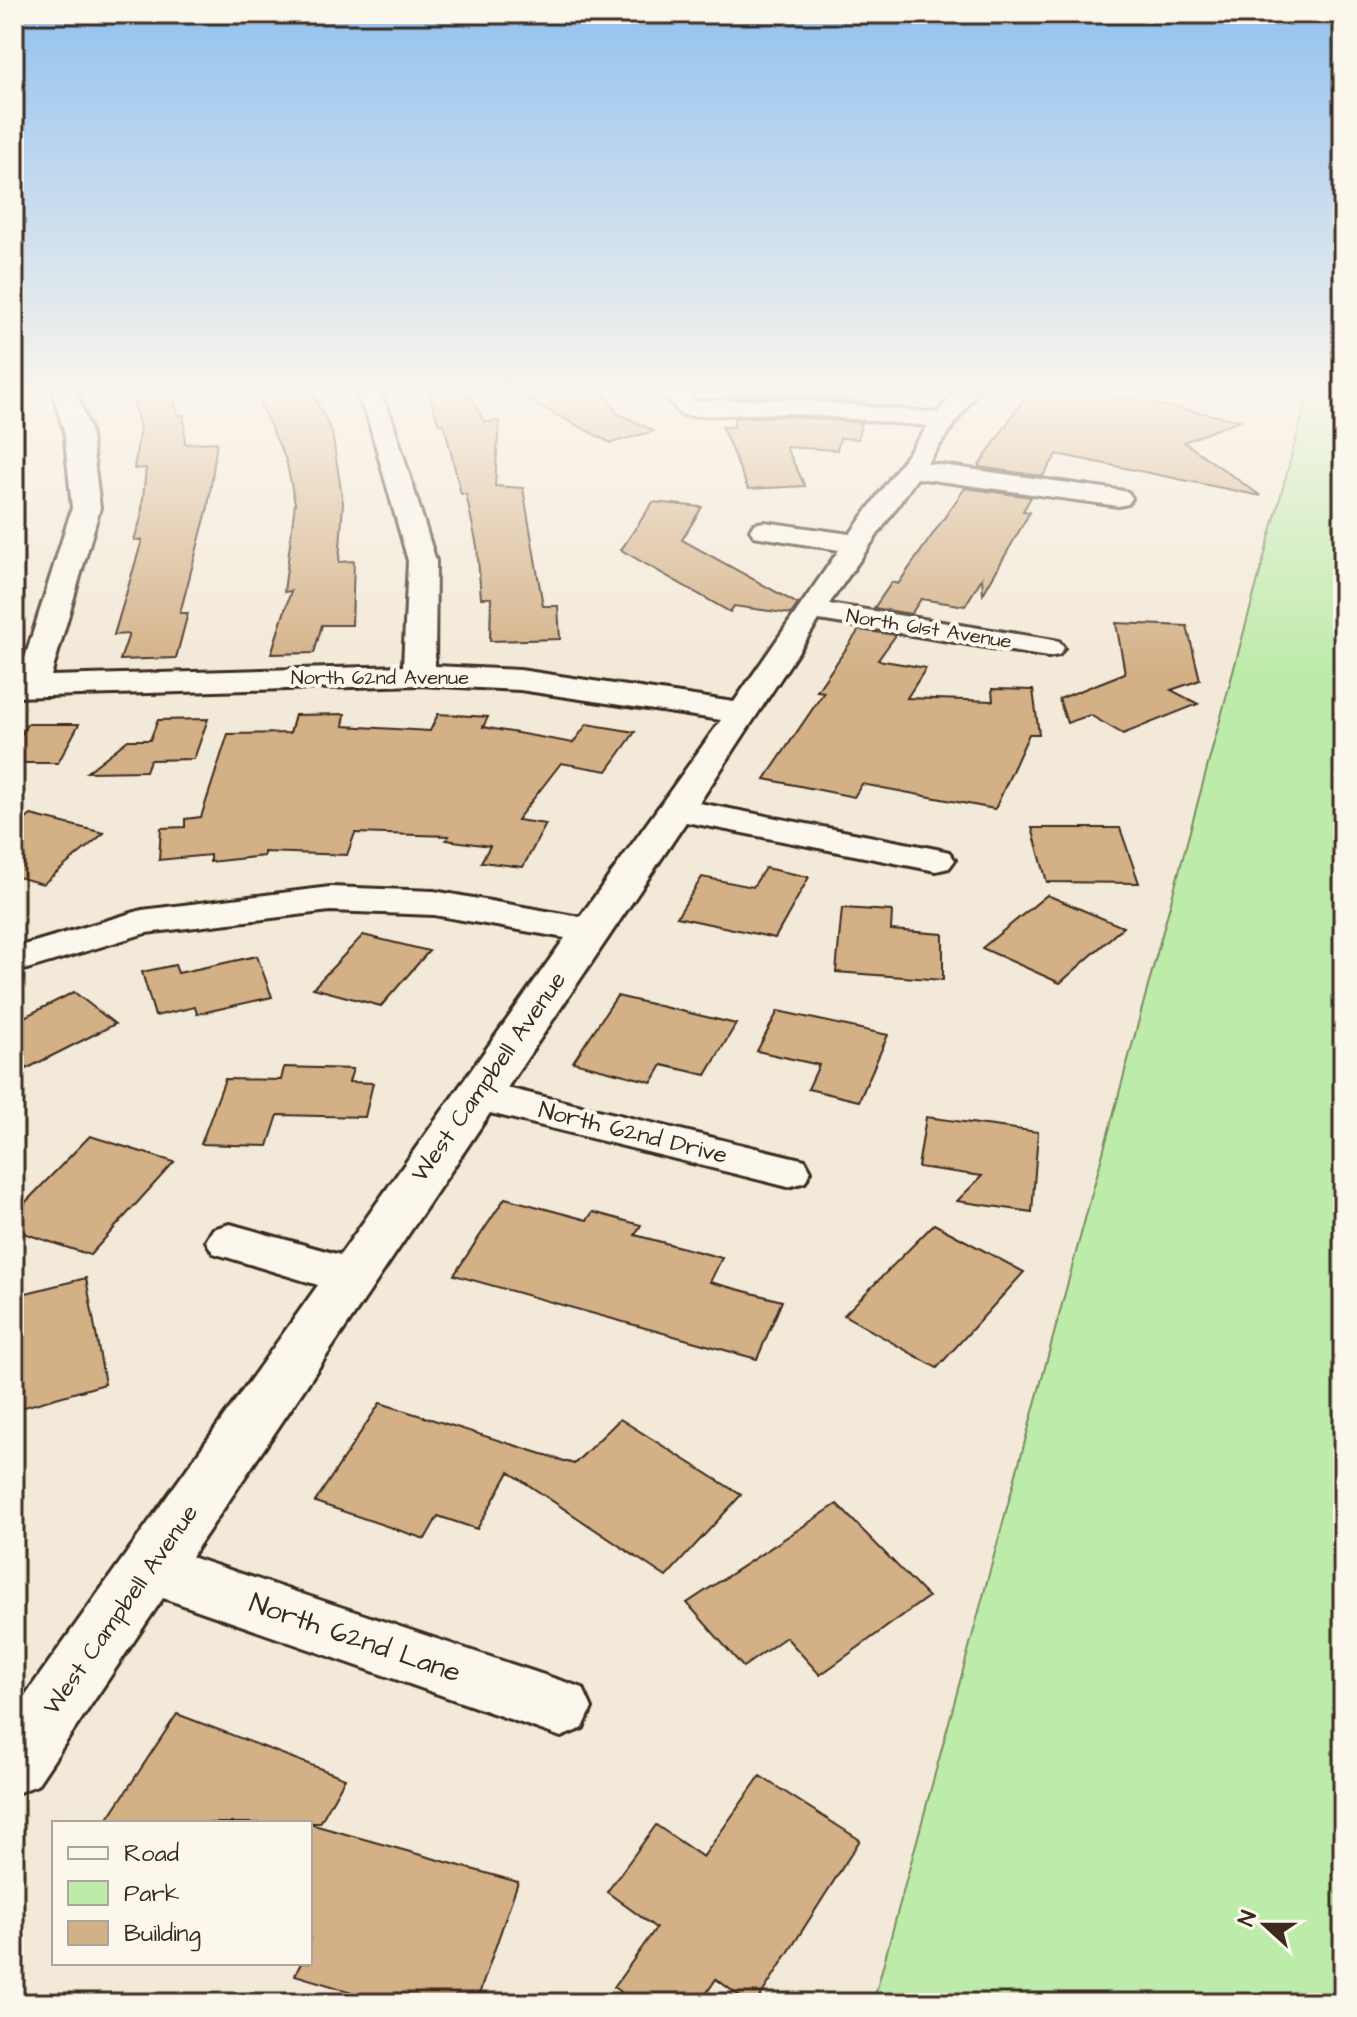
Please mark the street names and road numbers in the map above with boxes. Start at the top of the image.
street label: North 61st Avenue [844,602,1014,656]
street label: North 62nd Avenue [291,664,469,692]
street label: West Campbell Avenue [403,965,575,1189]
street label: North 62nd Drive [535,1093,731,1173]
street label: West Campbell Avenue [35,1498,207,1722]
street label: North 62nd Lane [244,1584,466,1692]

